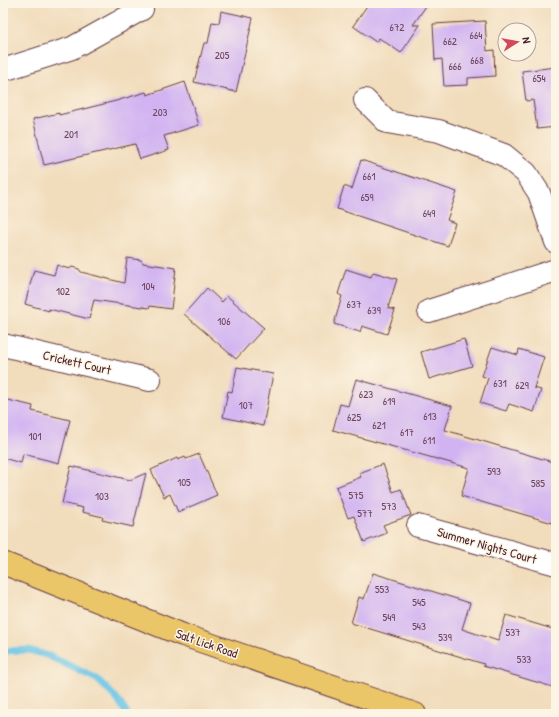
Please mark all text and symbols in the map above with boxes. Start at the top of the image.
house number: 672 [390,20,404,34]
north arrow [497,22,537,62]
house number: 664 [470,28,482,42]
house number: 662 [443,34,457,48]
text: N [519,36,534,44]
house number: 205 [215,48,230,62]
house number: 668 [470,53,484,67]
house number: 666 [448,59,462,73]
house number: 654 [532,71,546,85]
house number: 203 [152,105,168,119]
house number: 201 [64,127,78,141]
house number: 661 [363,169,375,183]
house number: 659 [360,190,374,204]
house number: 649 [423,206,435,220]
house number: 104 [141,279,155,293]
house number: 102 [56,284,70,298]
house number: 637 [347,297,361,311]
house number: 639 [367,303,381,317]
house number: 106 [217,314,231,328]
street label: Crickett Court [41,345,113,379]
house number: 631 [493,376,507,390]
house number: 629 [515,378,529,392]
house number: 623 [359,387,373,401]
house number: 619 [383,394,395,408]
house number: 107 [239,398,253,412]
house number: 613 [423,409,437,423]
house number: 625 [347,410,361,424]
house number: 621 [372,418,386,432]
house number: 617 [400,425,414,439]
house number: 101 [29,429,41,443]
house number: 611 [423,433,435,447]
house number: 593 [487,464,501,478]
house number: 105 [177,475,191,489]
house number: 585 [531,476,545,490]
house number: 575 [349,488,364,502]
house number: 103 [95,489,109,503]
house number: 573 [381,499,397,513]
house number: 577 [357,506,373,520]
street label: Summer Nights Court [435,522,539,568]
house number: 553 [375,582,389,596]
house number: 545 [412,595,426,609]
house number: 549 [383,610,395,624]
house number: 543 [412,619,426,633]
street label: Salt Lick Road [174,624,240,662]
house number: 537 [505,625,521,639]
house number: 539 [438,630,452,644]
house number: 533 [517,652,531,666]

